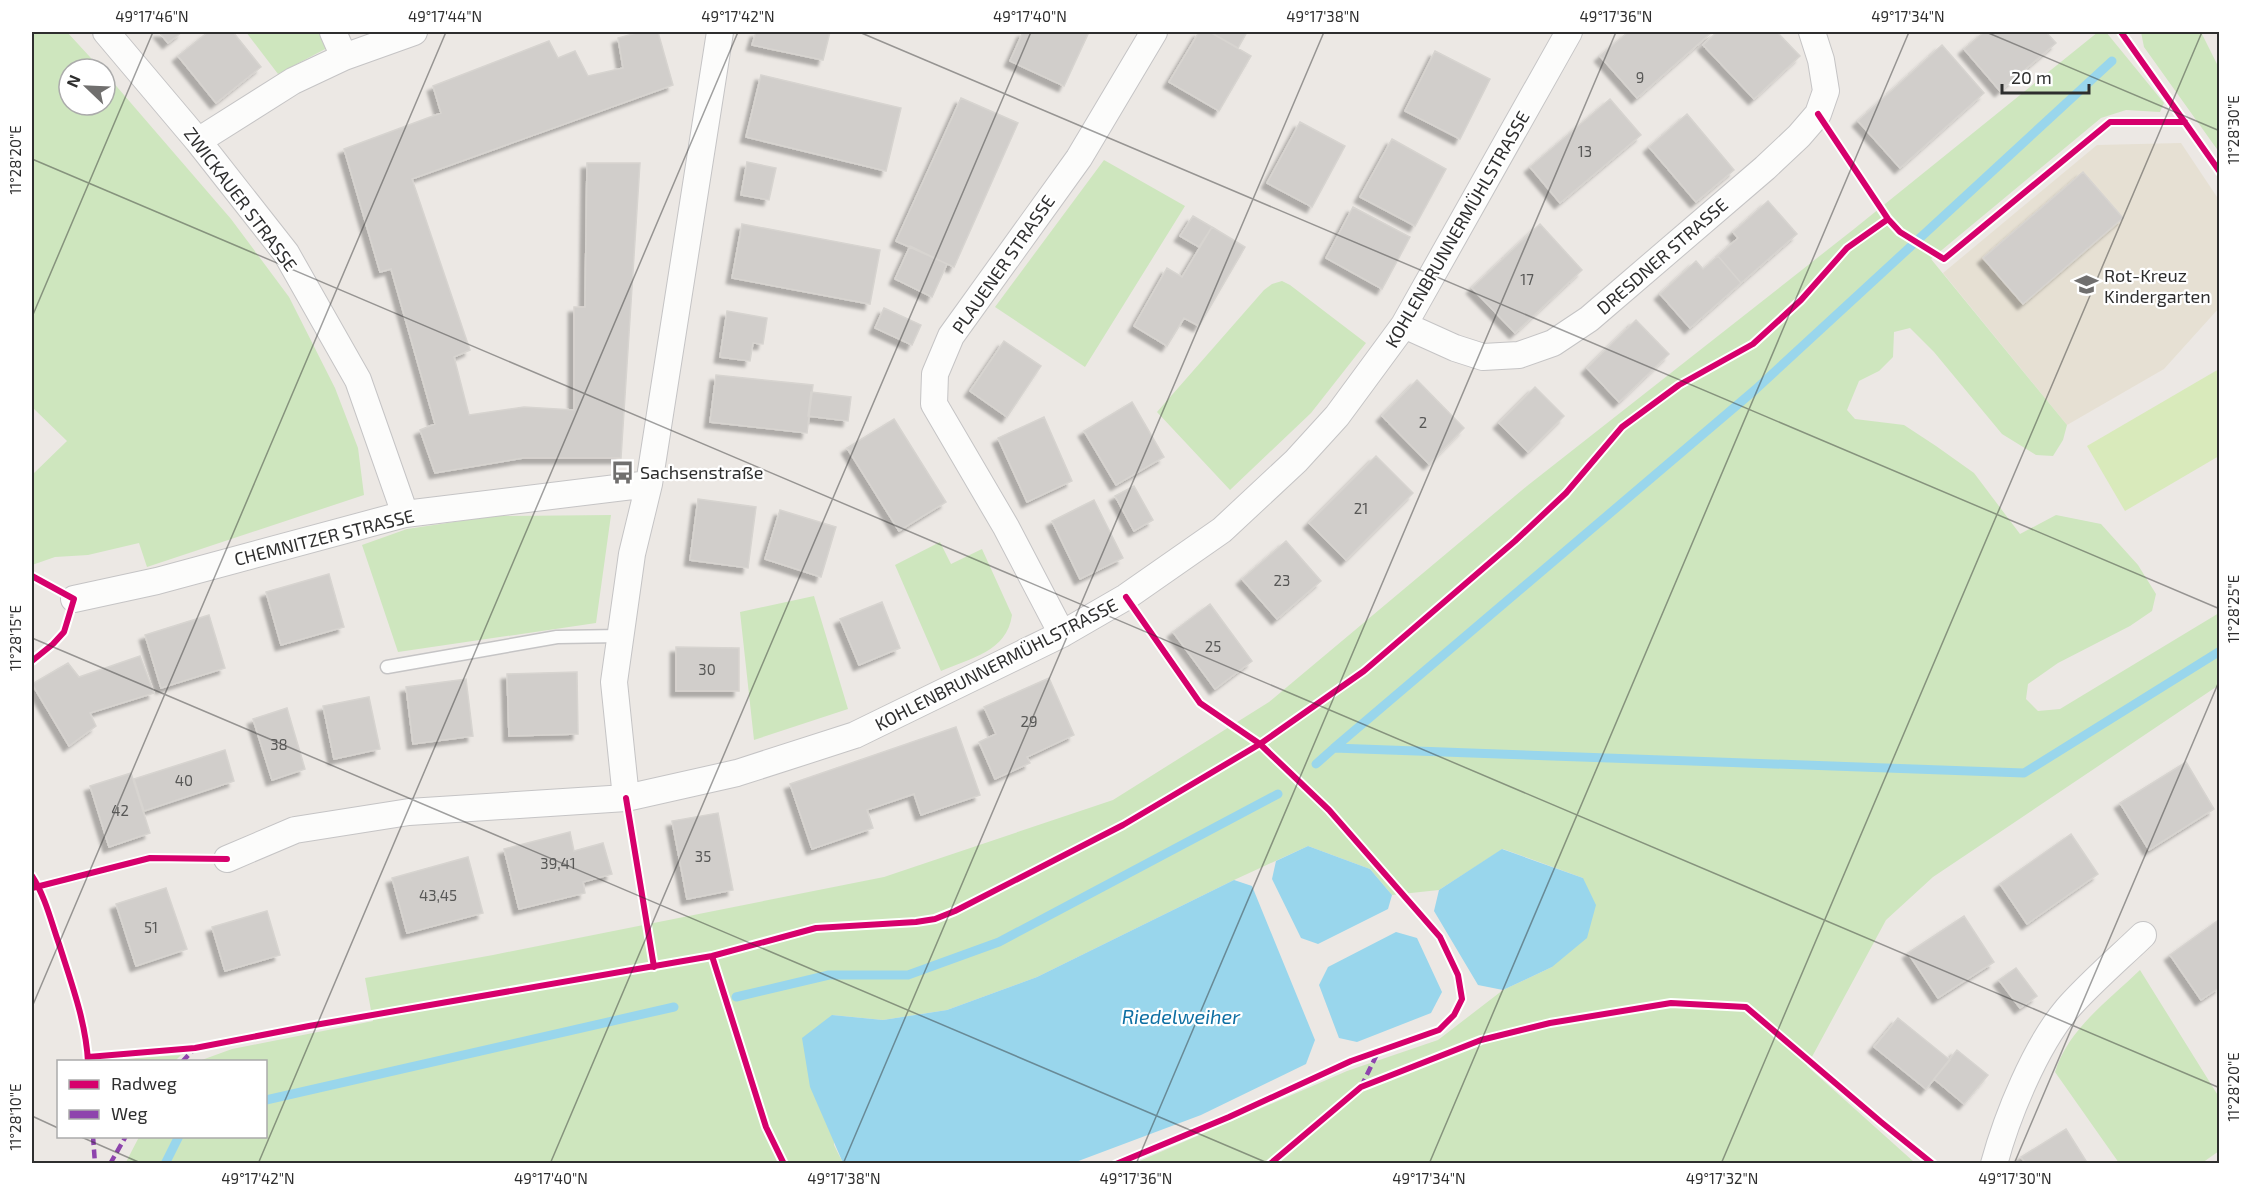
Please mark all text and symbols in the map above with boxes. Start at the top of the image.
text: 49°17'46"N [115,7,189,25]
text: 49°17'44"N [408,7,482,25]
text: 49°17'42"N [701,7,775,25]
text: 49°17'40"N [993,7,1067,25]
text: 49°17'38"N [1286,7,1360,25]
text: 49°17'36"N [1580,7,1652,25]
text: 49°17'34"N [1871,7,1945,25]
north arrow [57,57,117,117]
scale bar [2002,57,2089,95]
text: 20 m [2011,66,2052,88]
house number: 9 [1636,68,1644,86]
text: N [62,72,84,90]
text: 11°28'30"E [2224,95,2242,165]
street label: KOHLENBRUNNERMÜHLSTRASSE [1380,107,1534,351]
street label: ZWICKAUER STRASSE [180,123,302,275]
text: 11°28'20"E [6,125,24,195]
house number: 13 [1578,142,1592,160]
street label: PLAUENER STRASSE [947,190,1059,338]
street label: DRESDNER STRASSE [1592,193,1732,319]
place label: Rot-Kreuz Kindergarten [2104,264,2211,307]
house number: 17 [1520,270,1534,288]
school or university icon: Rot-Kreuz Kindergarten [2073,272,2099,298]
house number: 2 [1419,413,1427,431]
bus stop icon: Sachsenstraße [609,459,635,485]
place label: Sachsenstraße [640,461,763,483]
house number: 21 [1354,499,1368,517]
street label: CHEMNITZER STRASSE [232,504,416,570]
house number: 23 [1274,571,1290,589]
text: 11°28'25"E [2224,575,2242,643]
street label: KOHLENBRUNNERMÜHLSTRASSE [871,593,1121,735]
text: 11°28'15"E [6,605,24,671]
house number: 25 [1205,637,1221,655]
house number: 30 [698,660,716,678]
house number: 29 [1020,712,1038,730]
house number: 38 [270,735,288,753]
house number: 40 [175,771,193,789]
house number: 42 [111,801,129,819]
house number: 35 [695,847,711,865]
house number: 39,41 [540,854,576,872]
house number: 43,45 [419,886,457,904]
house number: 51 [144,918,158,936]
water label: Riedelweiher [1122,1004,1241,1028]
text: 11°28'20"E [2224,1052,2242,1122]
legend [57,1060,267,1138]
text: Radweg [111,1072,177,1094]
text: 11°28'10"E [6,1084,24,1150]
text: Weg [111,1102,147,1124]
text: 49°17'42"N [221,1169,295,1187]
text: 49°17'40"N [514,1169,588,1187]
text: 49°17'38"N [807,1169,881,1187]
text: 49°17'36"N [1100,1169,1172,1187]
text: 49°17'34"N [1392,1169,1466,1187]
text: 49°17'32"N [1686,1169,1758,1187]
text: 49°17'30"N [1978,1169,2052,1187]

